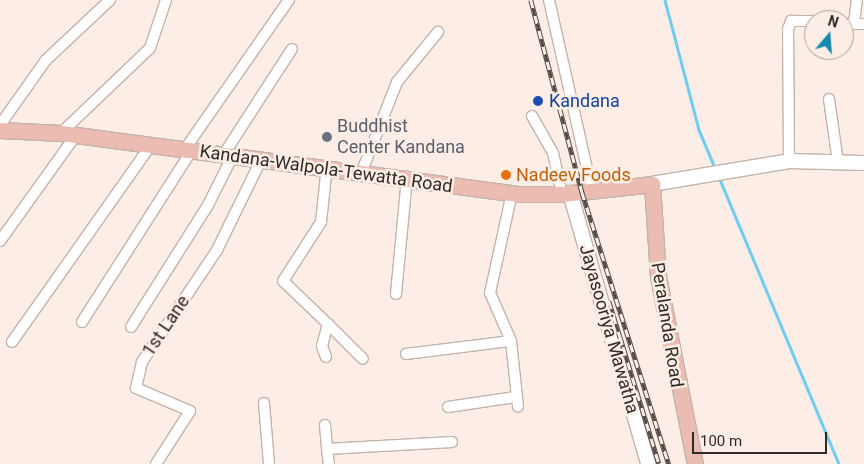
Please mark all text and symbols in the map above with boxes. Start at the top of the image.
north arrow [804,10,854,60]
text: N [826,13,840,31]
place label: Kandana [549,90,620,112]
marker: Kandana [531,94,545,108]
place label: Buddhist Center Kandana [337,116,465,158]
marker: Buddhist Center Kandana [321,131,333,143]
street label: Kandana-Walpola-Tewatta Road [198,141,454,197]
place label: Nadeev Foods [516,164,631,186]
marker: Nadeev Foods [500,169,512,181]
street label: Jayasooriya Mawatha [574,242,644,416]
street label: Peralanda Road [646,261,688,389]
street label: 1st Lane [138,291,194,361]
scale bar [694,422,829,454]
text: 100 m [700,432,742,450]

